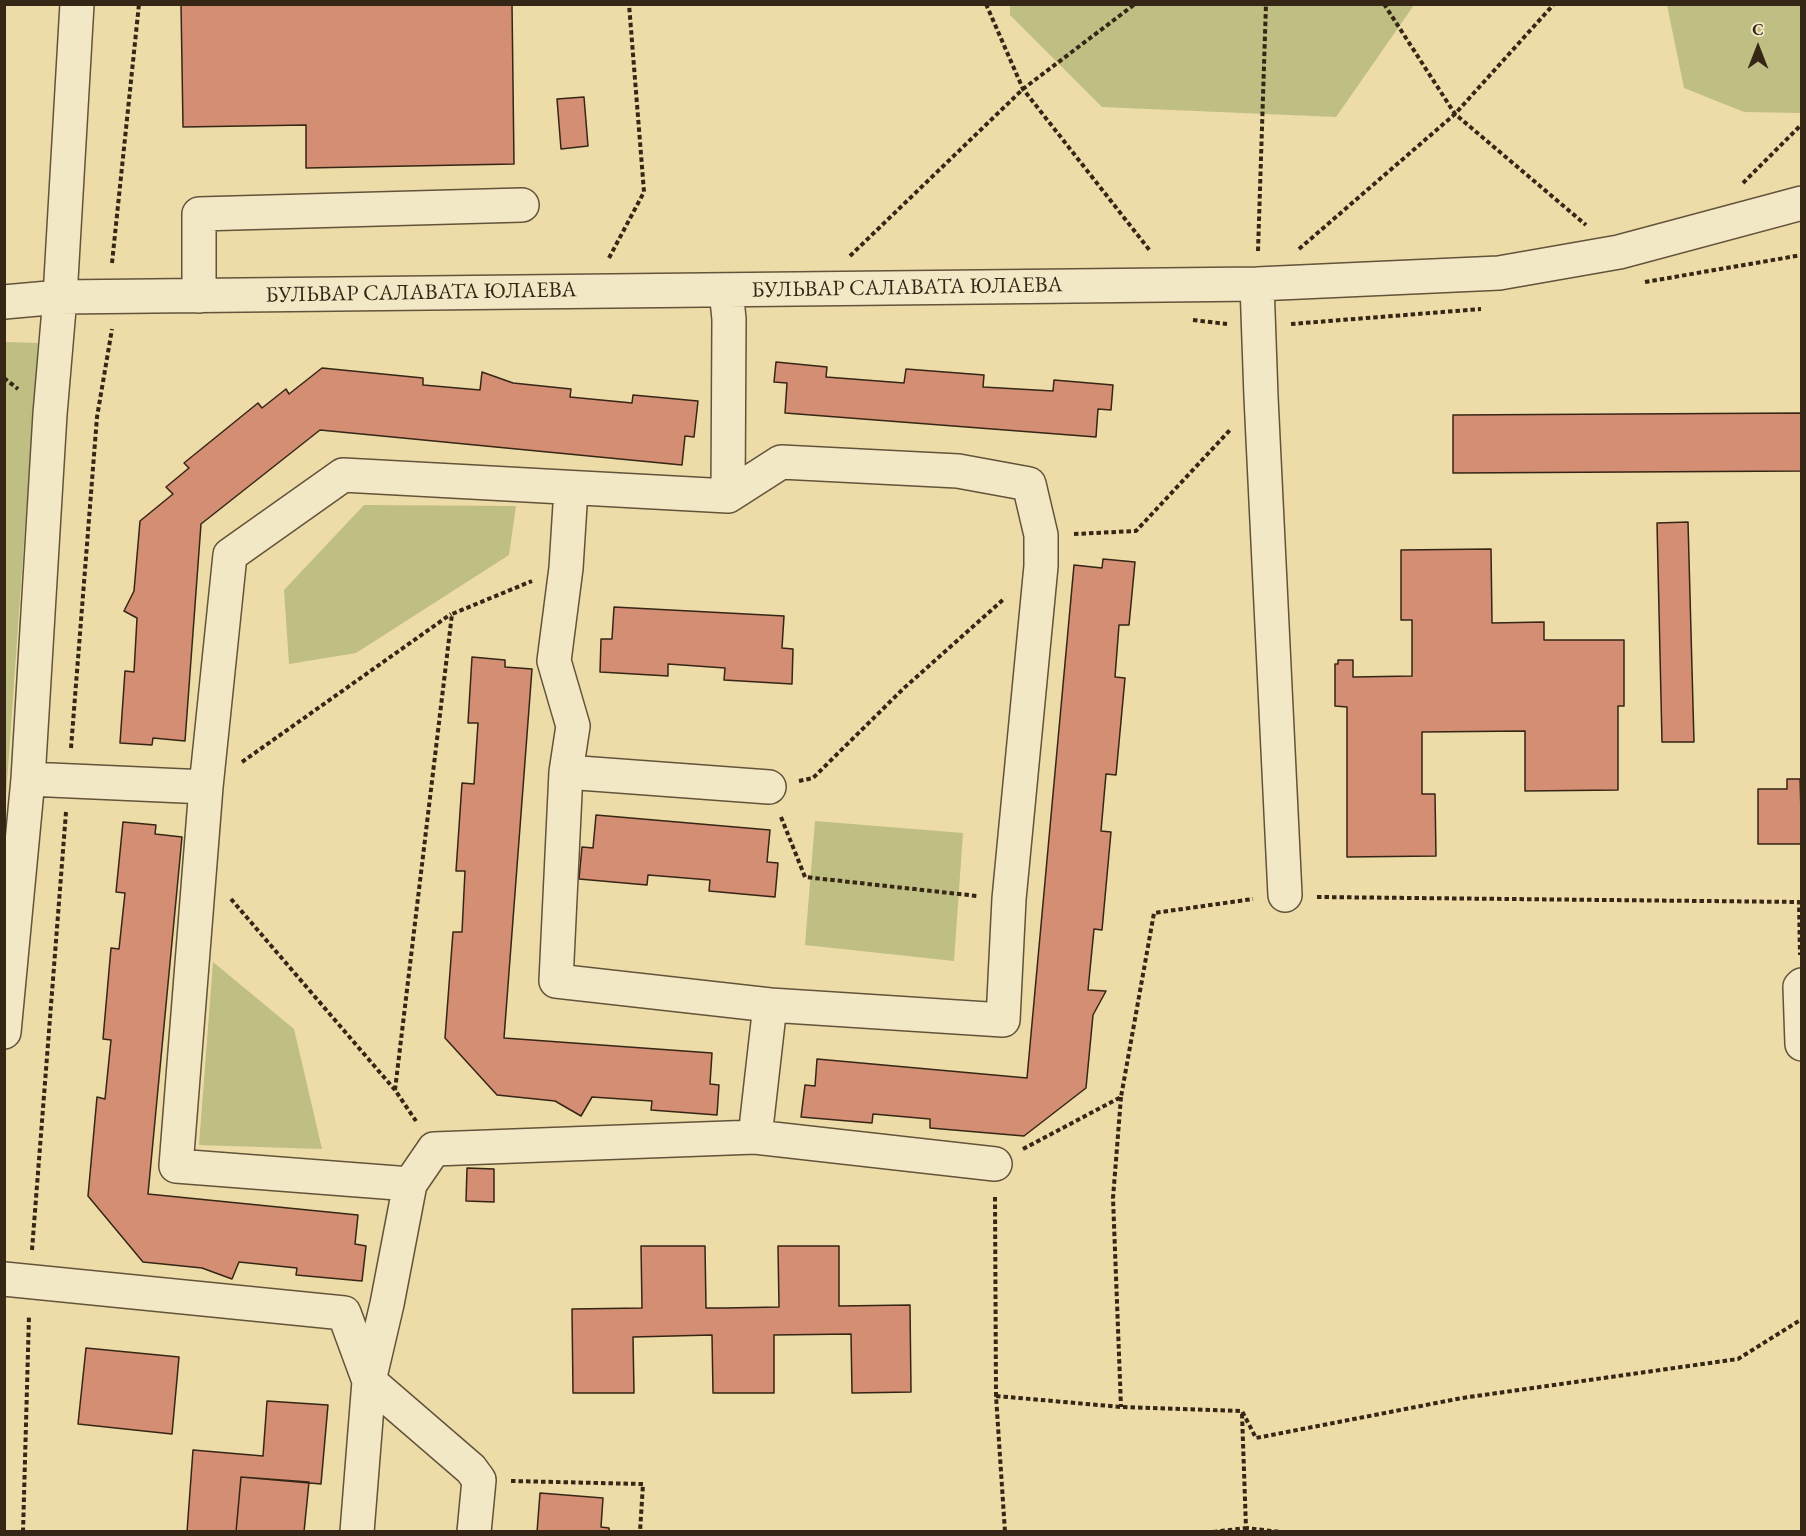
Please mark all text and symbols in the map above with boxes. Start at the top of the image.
north arrow [1728,18,1788,78]
text: С [1752,19,1764,40]
street label: БУЛЬВАР САЛАВАТА ЮЛАЕВА [751,272,1063,304]
street label: БУЛЬВАР САЛАВАТА ЮЛАЕВА [265,277,577,309]

